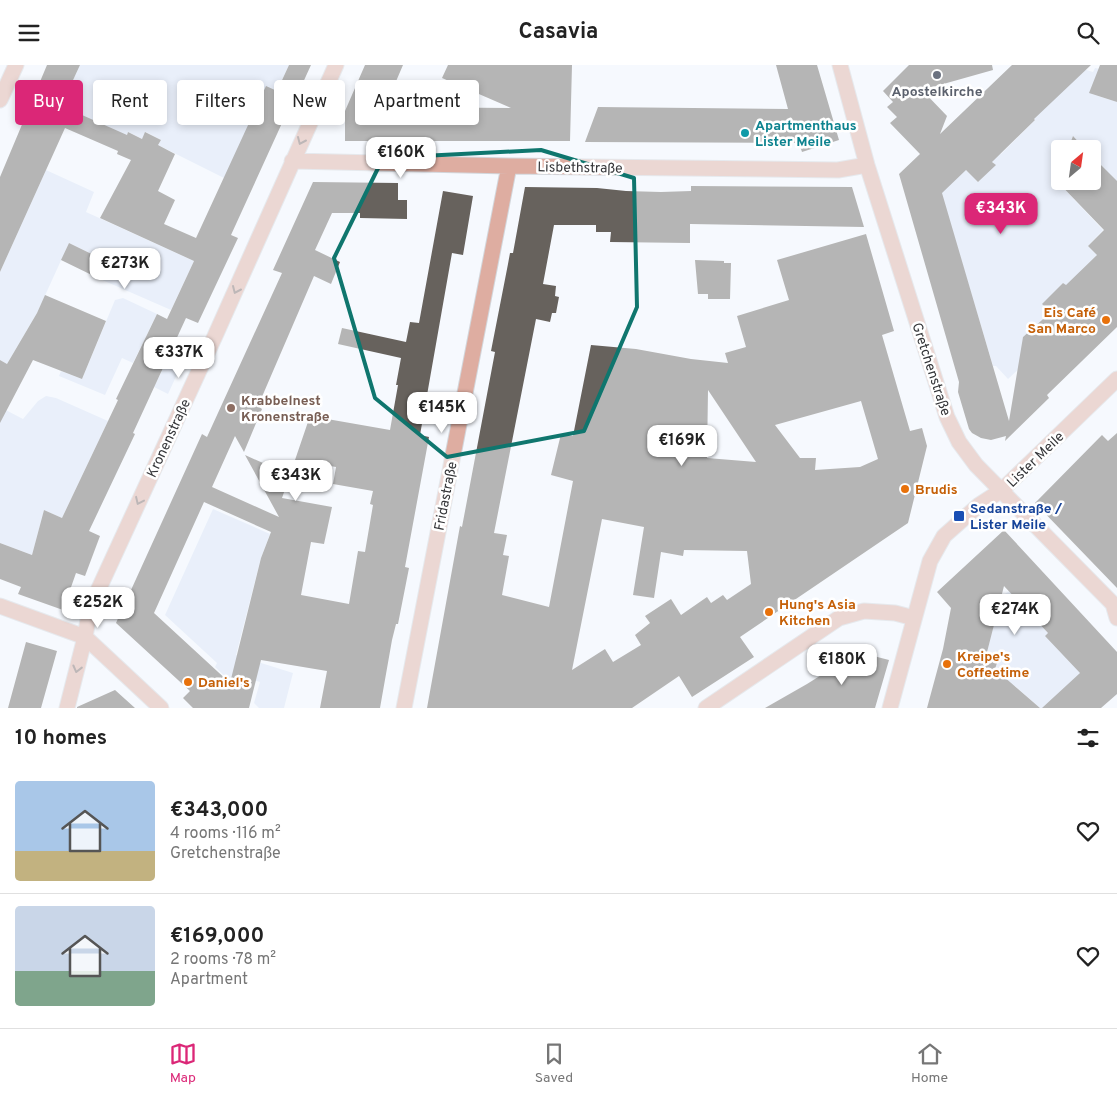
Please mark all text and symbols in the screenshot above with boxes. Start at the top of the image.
icon: menu [15,19,43,47]
text: Casavia [519,19,598,46]
icon: search [1074,19,1102,47]
marker: Apostelkirche [931,69,943,81]
chip: Buy [15,80,83,125]
chip: Rent [93,80,167,125]
chip: Filters [177,80,264,125]
chip: New [274,80,345,125]
chip: Apartment [355,80,479,125]
place label: Apostelkirche [892,84,983,101]
place label: Apartmenthaus Lister Meile [755,118,857,151]
marker: Apartmenthaus Lister Meile [739,127,751,139]
one-way arrow [297,136,308,145]
pin: €160K [366,137,436,179]
north arrow [1051,140,1101,190]
map controls [1051,140,1101,190]
text: €160K [377,143,425,163]
street label: Lisbethstraße [537,159,623,178]
pin: €343K [966,193,1036,235]
text: €343K [976,199,1026,219]
pin: €273K [90,247,160,290]
text: €273K [101,254,150,274]
one-way arrow [231,285,242,294]
place label: Eis Café San Marco [1028,305,1096,338]
marker: Eis Café San Marco [1100,314,1112,326]
street label: Gretchenstraße [908,321,954,418]
pin: €337K [144,337,214,379]
text: €337K [155,343,203,363]
pin: €145K [407,391,477,434]
place label: Krabbelnest Kronenstraße [241,393,330,426]
street label: Kronenstraße [144,397,195,481]
text: €145K [418,398,466,418]
marker: Krabbelnest Kronenstraße [225,402,237,414]
pin: €169K [647,425,717,467]
street label: Lister Meile [1004,429,1068,492]
text: €169K [658,431,706,451]
pin: €343K [261,459,331,502]
street label: Fridastraße [431,460,461,532]
text: €343K [271,466,321,486]
place label: Brudis [915,482,958,499]
marker: Brudis [899,483,911,495]
one-way arrow [135,496,145,505]
place label: Sedanstraße / Lister Meile [970,501,1063,534]
marker: Sedanstraße / Lister Meile [952,509,966,523]
pin: €252K [63,587,133,629]
text: €252K [73,593,123,613]
pin: €274K [980,593,1050,636]
place label: Hung's Asia Kitchen [779,597,856,630]
text: €274K [991,600,1039,620]
marker: Hung's Asia Kitchen [763,606,775,618]
pin: €180K [807,643,877,686]
place label: Kreipe's Coffeetime [957,649,1029,682]
text: €180K [818,650,866,670]
marker: Kreipe's Coffeetime [941,658,953,670]
one-way arrow [72,665,83,674]
place label: Daniel's [198,675,250,692]
marker: Daniel's [182,676,194,688]
icon: filters [1074,724,1102,752]
text: 10 homes [15,725,107,752]
text: €343,000 [170,797,268,824]
icon: home [55,801,115,861]
icon: heart [1074,817,1102,845]
text: 4 rooms · 116 m² [170,824,281,844]
text: Gretchenstraße [170,844,281,864]
text: €169,000 [170,923,264,950]
icon: home [55,926,115,986]
icon: heart [1074,942,1102,970]
text: 2 rooms · 78 m² [170,950,276,970]
text: Apartment [170,970,248,990]
tab: Map [169,1040,197,1087]
tab: Saved [535,1040,573,1087]
tab: Home [911,1040,948,1087]

